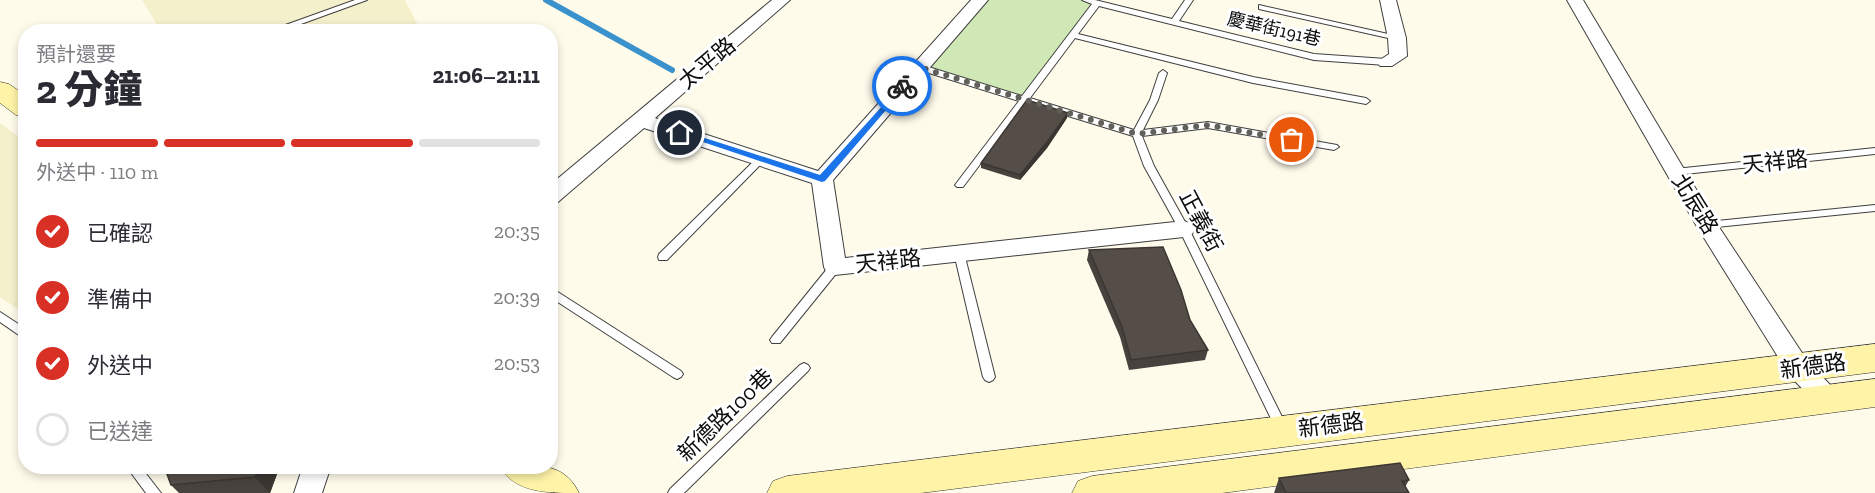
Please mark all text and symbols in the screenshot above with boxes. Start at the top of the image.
street label: 慶華街191巷 [1225,8,1323,50]
street label: 太平路 [673,31,741,95]
text: 預計還要 [36,42,116,66]
courier [872,56,932,116]
text: 21:06–21:11 [432,62,540,89]
text: 2 分鐘 [36,66,142,113]
icon: bike [886,70,919,103]
pin [654,107,705,158]
pin [1266,114,1317,165]
icon: home [663,116,696,149]
icon: bag [1275,123,1308,156]
street label: 天祥路 [1741,145,1809,179]
text: 外送中 · 110 m [36,160,158,184]
street label: 北辰路 [1666,169,1724,239]
street label: 正義街 [1174,186,1228,256]
icon: check [36,215,69,248]
text: 20:35 [494,219,540,243]
text: 已確認 [87,220,153,247]
street label: 天祥路 [854,244,922,278]
icon: check [36,281,69,314]
text: 20:39 [493,285,540,309]
text: 準備中 [87,286,153,313]
icon: check [36,347,69,380]
street label: 新德路 [1778,348,1848,384]
text: 20:53 [494,351,540,375]
text: 外送中 [87,352,153,379]
street label: 新德路100巷 [672,363,778,467]
street label: 新德路 [1297,408,1365,442]
text: 已送達 [87,418,153,445]

